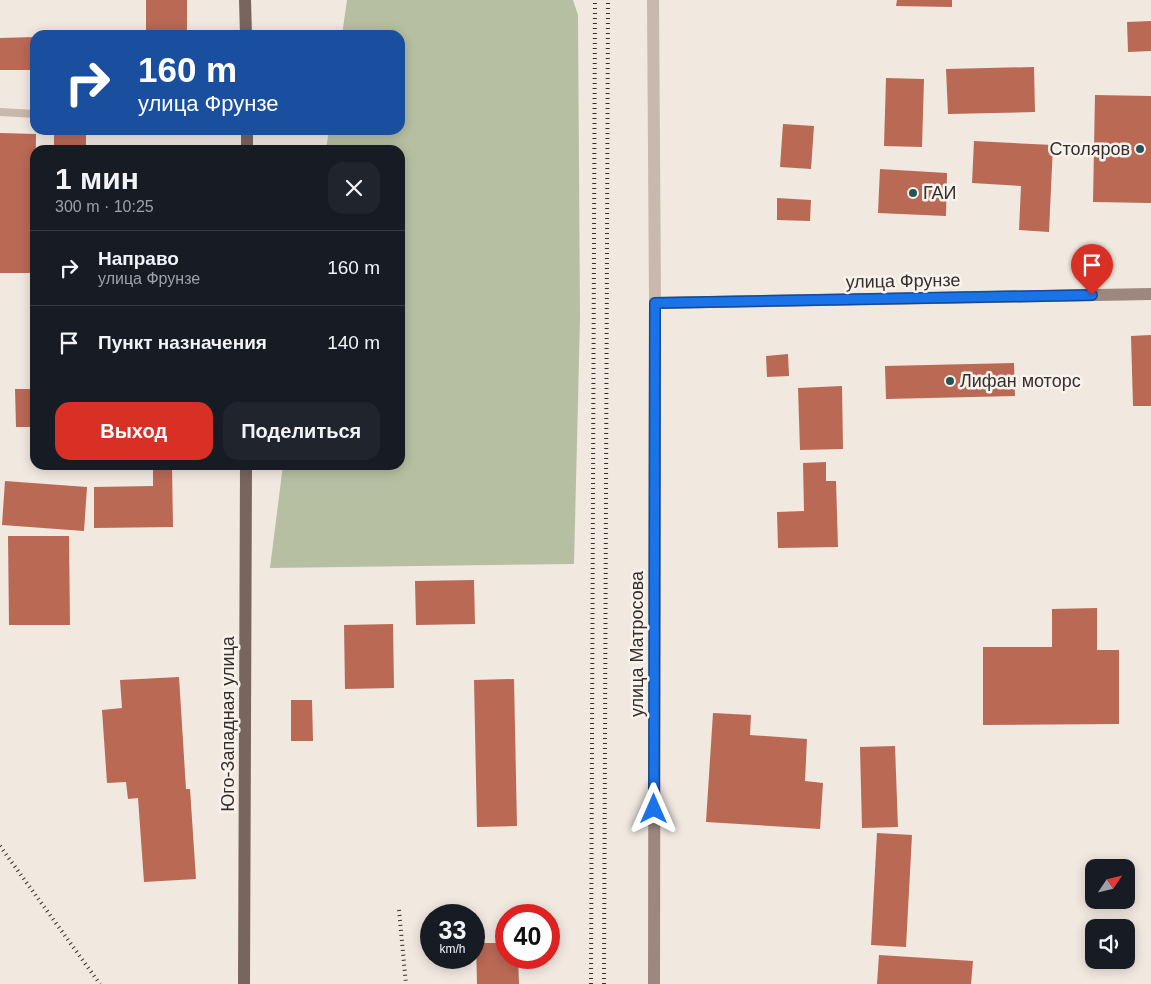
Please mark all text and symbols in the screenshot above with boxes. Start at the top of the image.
icon: right [55,50,120,115]
text: 160 m [138,50,237,89]
text: улица Фрунзе [138,91,279,116]
place label: Столяров [1050,139,1130,159]
marker: Столяров [1134,143,1146,155]
text: 1 мин [55,162,139,195]
button: close [328,162,380,214]
place label: ГАИ [923,183,957,203]
marker: ГАИ [907,187,919,199]
text: 300 m · 10:25 [55,198,154,215]
pin [1071,244,1113,295]
text: Направо [98,248,179,269]
icon: arrive [1078,251,1106,279]
icon: right [55,254,83,282]
text: 160 m [327,257,380,278]
text: улица Фрунзе [98,270,200,287]
street label: улица Фрунзе [845,270,961,292]
icon: arrive [55,329,83,357]
text: Пункт назначения [98,332,267,353]
text: 140 m [327,332,380,353]
place label: Лифан моторс [960,371,1081,391]
marker: Лифан моторс [944,375,956,387]
button: Выход [55,402,213,460]
button: Поделиться [223,402,380,460]
street label: улица Матросова [627,570,647,717]
street label: Юго-Западная улица [218,635,238,812]
position arrow [627,782,679,834]
north arrow [1085,859,1135,909]
map controls [1085,859,1135,969]
speed limit sign: 40 [495,904,560,969]
text: 33 [439,916,466,944]
button: sound [1085,919,1135,969]
text: km/h [439,942,466,956]

